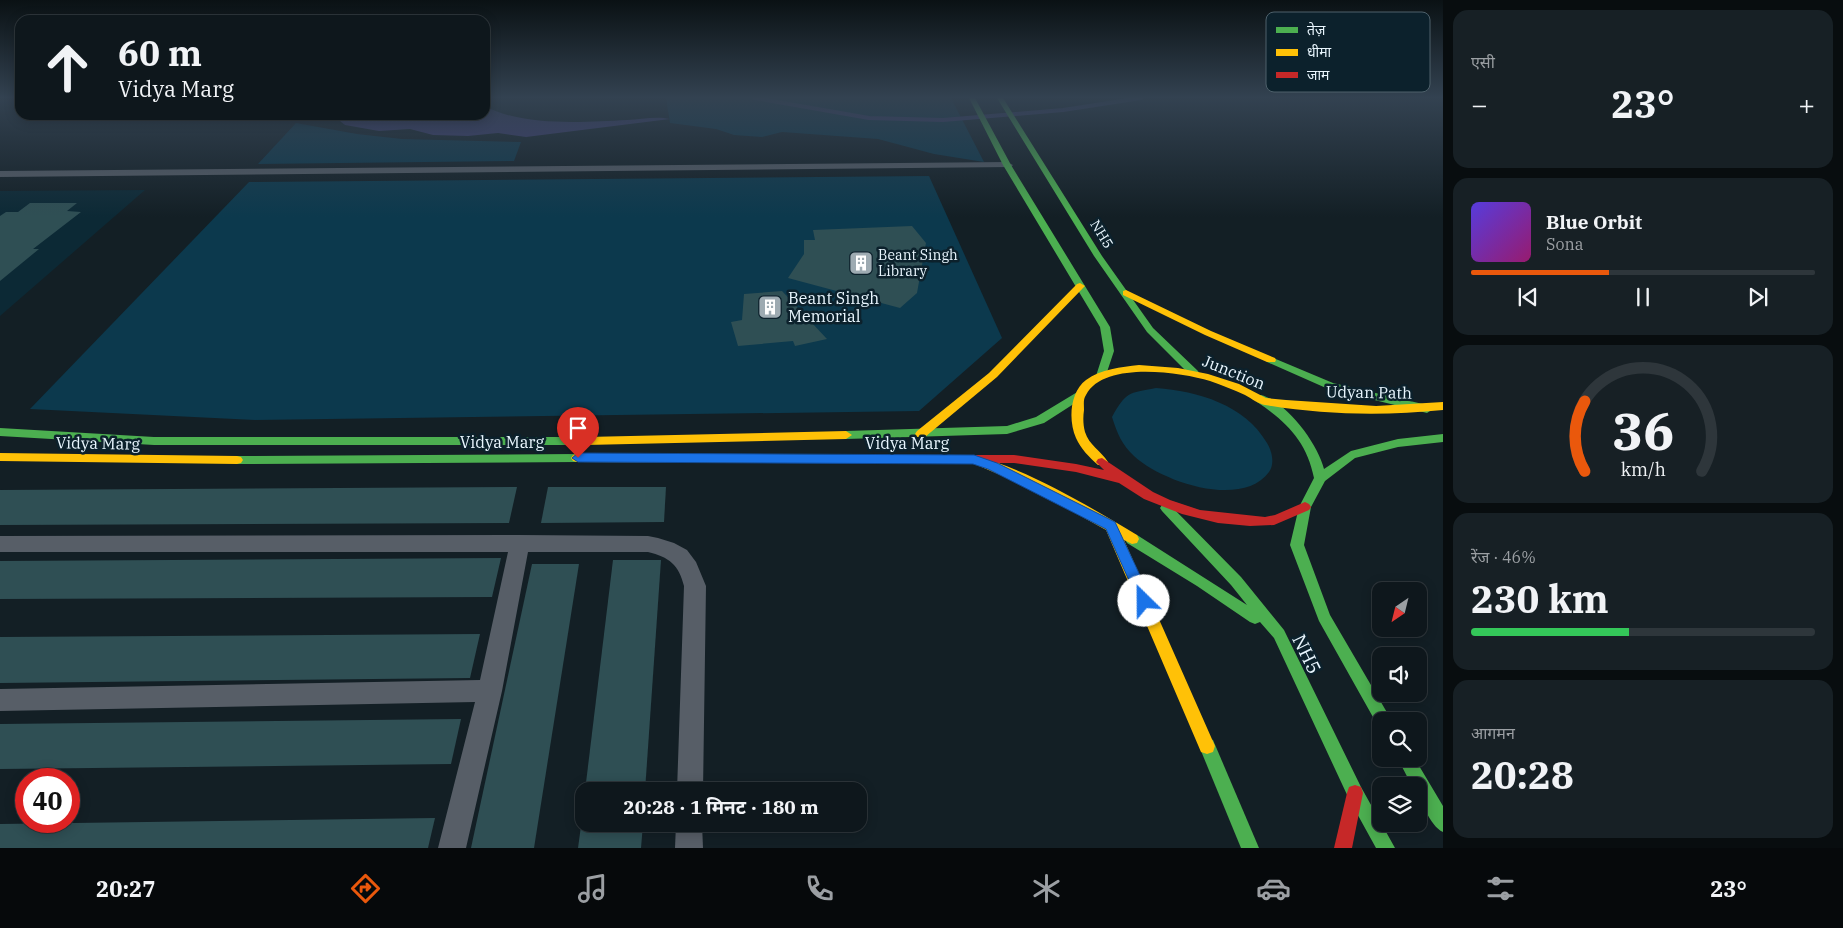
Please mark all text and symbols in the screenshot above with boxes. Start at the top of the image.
legend [1266,12,1430,92]
text: तेज़ [1307,21,1326,39]
text: 60 m [118,30,202,76]
icon: ahead [35,35,100,100]
text: धीमा [1307,43,1332,61]
text: एसी [1471,52,1495,72]
text: जाम [1307,66,1330,84]
text: Vidya Marg [118,74,234,103]
text: 23° [1611,79,1675,128]
text: − [1471,86,1488,123]
text: + [1798,86,1815,123]
text: Blue Orbit [1546,210,1642,234]
street label: NH5 [1086,216,1118,252]
text: Sona [1546,234,1583,254]
place label: Beant Singh Library [878,246,958,280]
building icon: Beant Singh Library [848,250,874,276]
icon: previous [1514,283,1542,311]
icon: pause [1629,283,1657,311]
icon: next [1744,283,1772,311]
place label: Beant Singh Memorial [788,288,879,326]
building icon: Beant Singh Memorial [757,294,783,320]
street label: Junction [1200,350,1268,394]
street label: Udyan Path [1326,381,1412,403]
text: 36 [1612,397,1674,464]
pin [557,407,599,458]
icon: arrive [564,414,592,442]
street label: Vidya Marg [56,432,141,454]
street label: Vidya Marg [460,432,544,452]
street label: Vidya Marg [865,433,949,453]
text: km/h [1620,458,1666,481]
text: रेंज · 46% [1471,547,1536,567]
position arrow [1117,574,1169,626]
text: 230 km [1471,574,1609,623]
north arrow [1372,582,1428,638]
map controls [1372,582,1427,832]
street label: NH5 [1287,630,1327,678]
button: sound [1372,647,1427,702]
button: search [1372,712,1427,767]
text: आगमन [1471,723,1515,743]
text: 20:28 [1471,750,1574,799]
speed limit sign: 40 [15,768,80,833]
button: layers [1372,777,1427,832]
text: 20:28 · 1 मिनट · 180 m [623,795,819,819]
icon: directions [348,871,383,906]
icon: music [575,871,610,906]
icon: phone [802,871,837,906]
icon: climate [1029,871,1064,906]
icon: car [1256,871,1291,906]
icon: filters [1483,871,1518,906]
text: 20:27 [96,874,156,903]
text: 23° [1710,874,1747,903]

